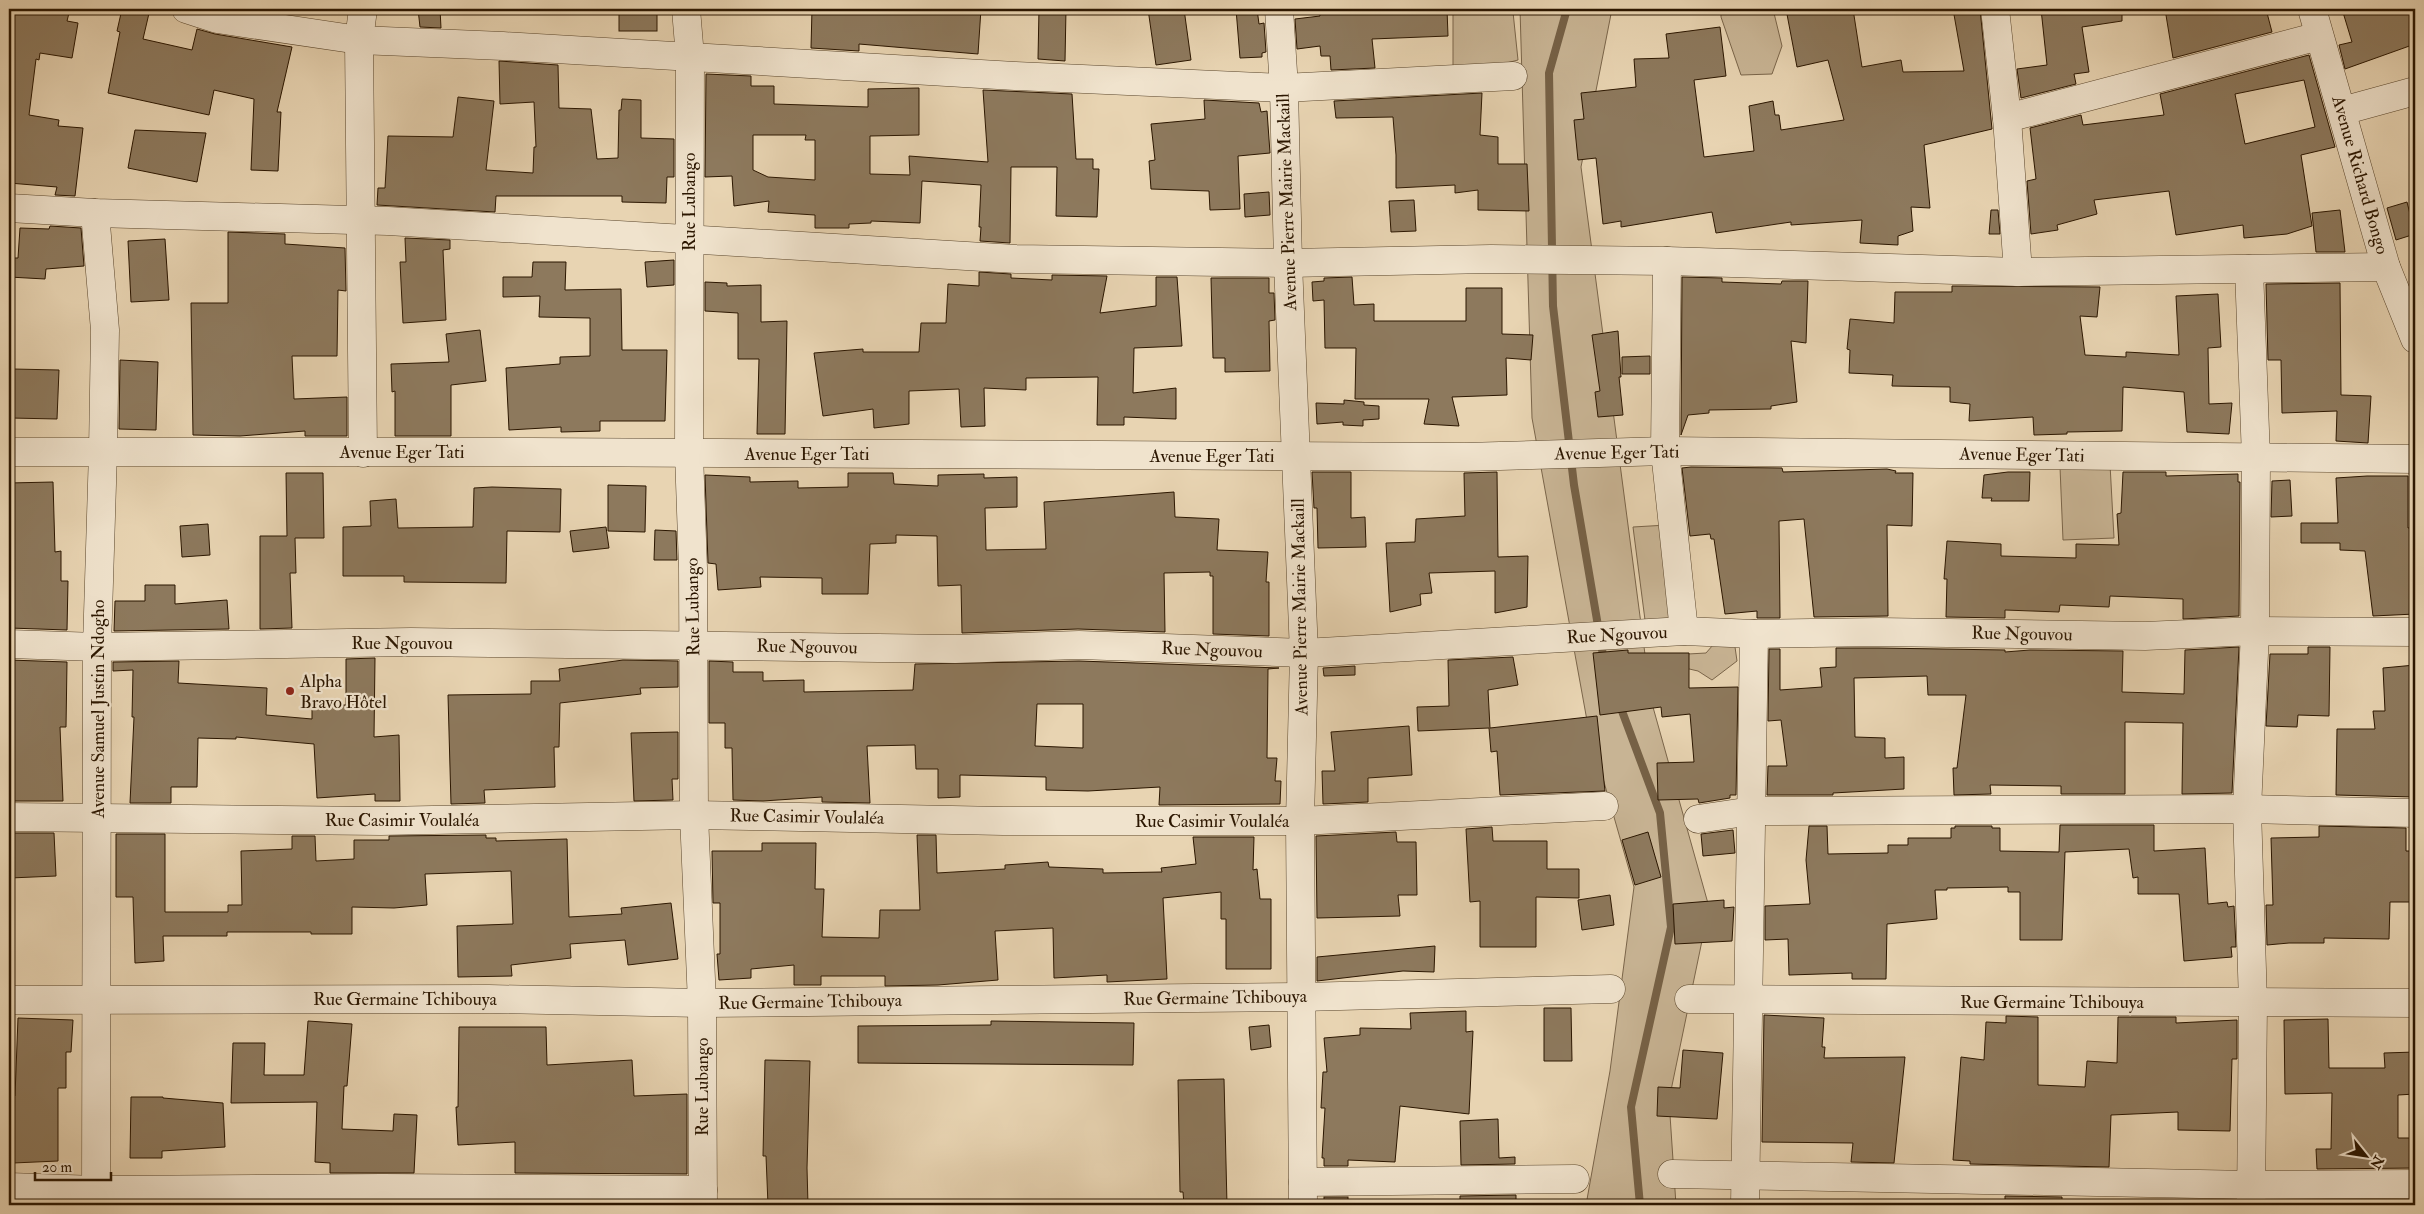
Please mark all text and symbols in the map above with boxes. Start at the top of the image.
street label: Avenue Richard Bongo [2326,92,2394,257]
street label: Avenue Pierre Mairie Mackaill [1272,93,1302,312]
street label: Rue Lubango [678,152,701,251]
street label: Avenue Eger Tati [1553,440,1680,466]
street label: Avenue Eger Tati [338,441,465,464]
street label: Avenue Eger Tati [1958,442,2085,468]
street label: Avenue Eger Tati [743,443,870,466]
street label: Avenue Eger Tati [1148,445,1275,468]
street label: Avenue Pierre Mairie Mackaill [1287,498,1313,717]
street label: Rue Lubango [681,557,705,657]
street label: Avenue Samuel Justin Ndogho [87,599,110,819]
street label: Rue Ngouvou [1566,621,1668,649]
street label: Rue Ngouvou [1971,622,2073,646]
street label: Rue Ngouvou [351,632,453,655]
street label: Rue Ngouvou [756,635,858,659]
street label: Rue Ngouvou [1161,637,1263,663]
place label: Alpha Bravo Hôtel [299,670,387,714]
marker: Alpha Bravo Hôtel [284,685,296,697]
street label: Rue Casimir Voulaléa [729,804,885,830]
street label: Rue Casimir Voulaléa [325,809,480,832]
street label: Rue Casimir Voulaléa [1135,810,1290,833]
street label: Rue Germaine Tchibouya [1123,985,1308,1011]
street label: Rue Germaine Tchibouya [313,988,498,1011]
street label: Rue Germaine Tchibouya [718,989,903,1015]
street label: Rue Germaine Tchibouya [1960,991,2145,1014]
street label: Rue Lubango [691,1037,714,1136]
north arrow [2342,1132,2392,1182]
scale bar [35,1149,111,1181]
text: N [2366,1152,2388,1172]
text: 20 m [42,1158,72,1177]

